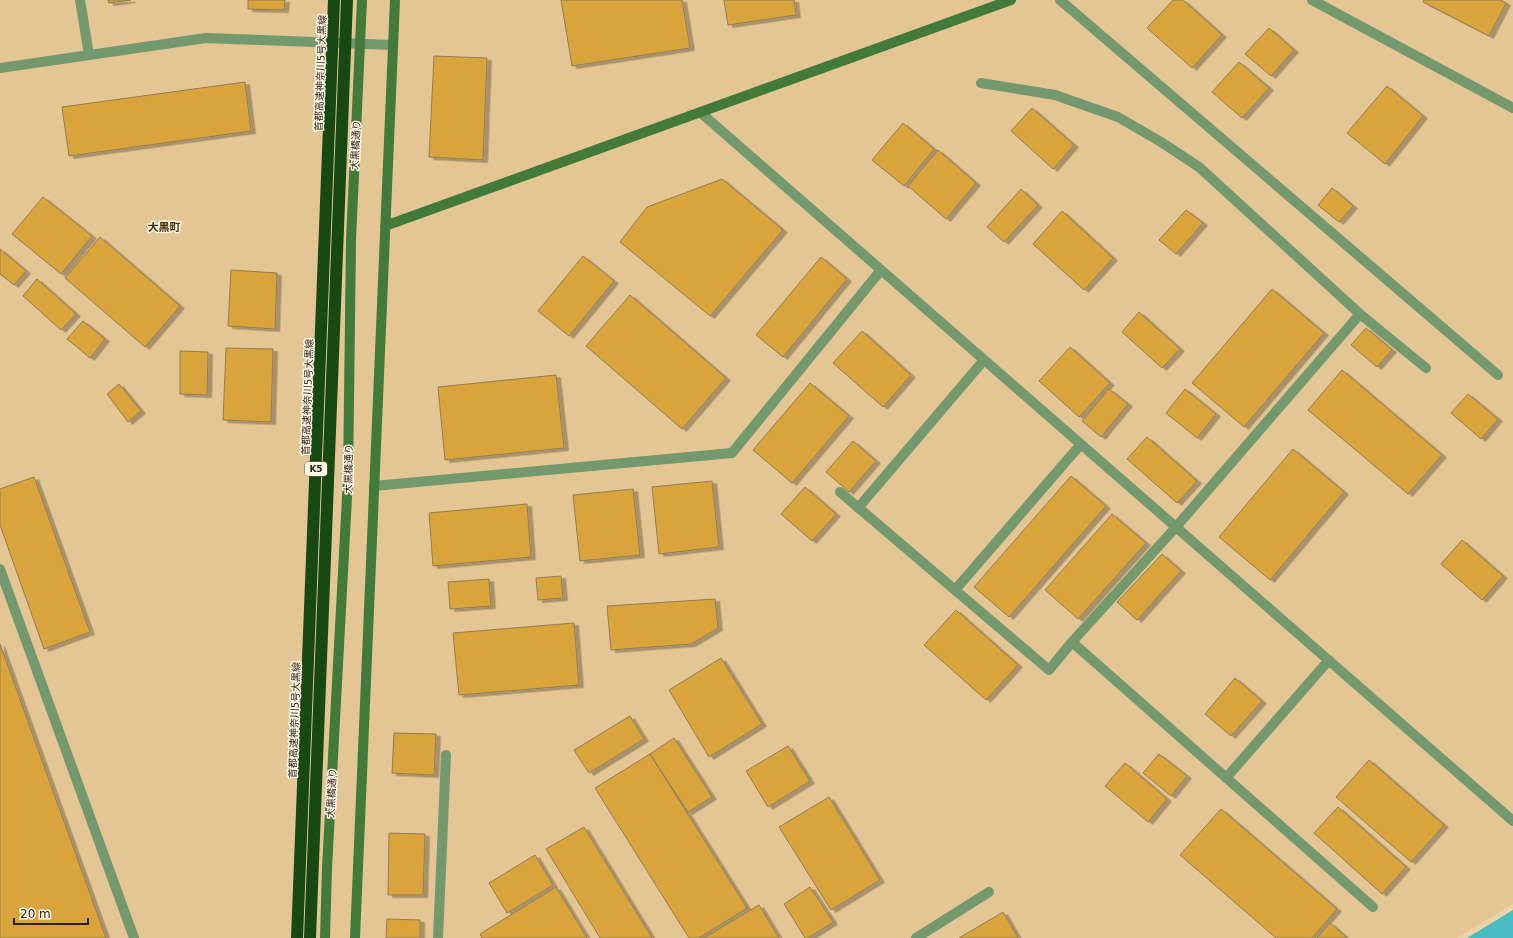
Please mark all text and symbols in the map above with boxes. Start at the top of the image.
street label: 首都高速神奈川5号大黒線 [313,15,328,131]
street label: 大黒橋通り [349,120,362,170]
district label: 大黒町 [148,221,181,234]
street label: 首都高速神奈川5号大黒線 [300,339,315,455]
street label: 大黒橋通り [343,444,354,494]
road number: K5 [305,462,327,476]
street label: 首都高速神奈川5号大黒線 [287,662,302,778]
street label: 大黒橋通り [325,768,338,818]
scale bar [14,900,88,926]
text: 20 m [20,907,51,921]

